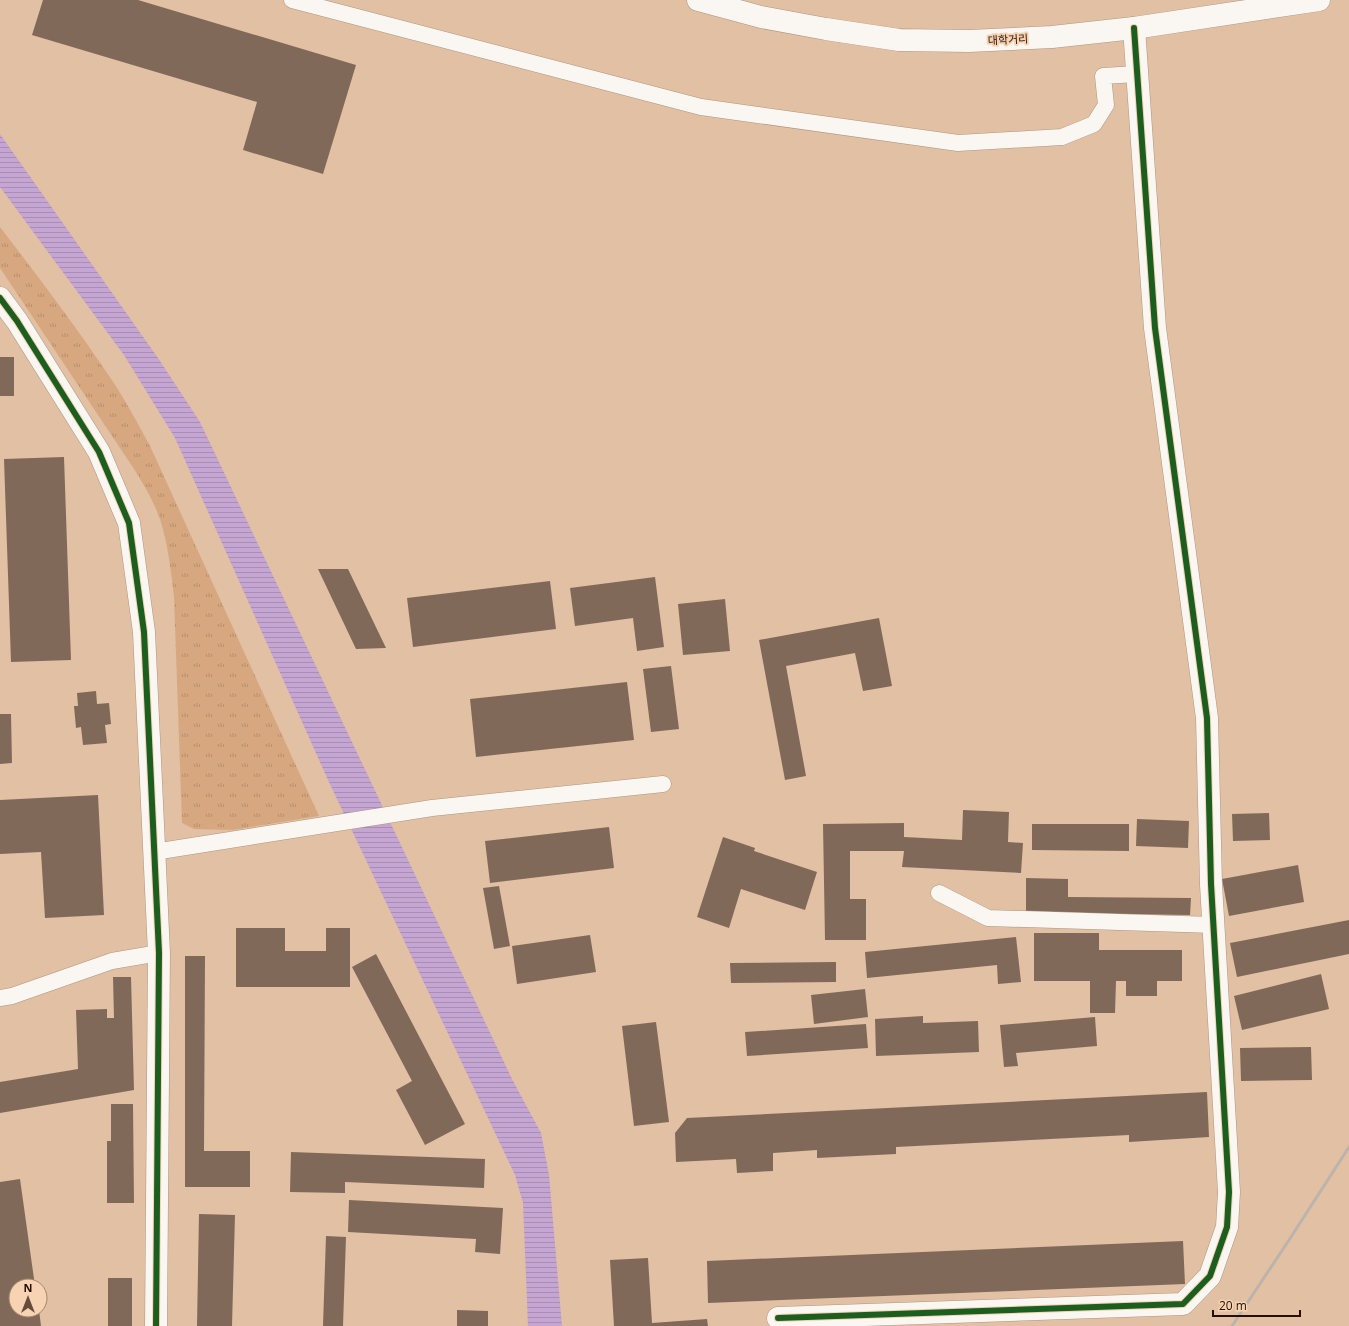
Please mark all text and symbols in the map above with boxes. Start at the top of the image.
street label: 대학거리 [987,30,1029,48]
north arrow [8,1278,48,1318]
text: N [24,1280,32,1295]
scale bar [1213,1292,1300,1318]
text: 20 m [1219,1297,1247,1314]

